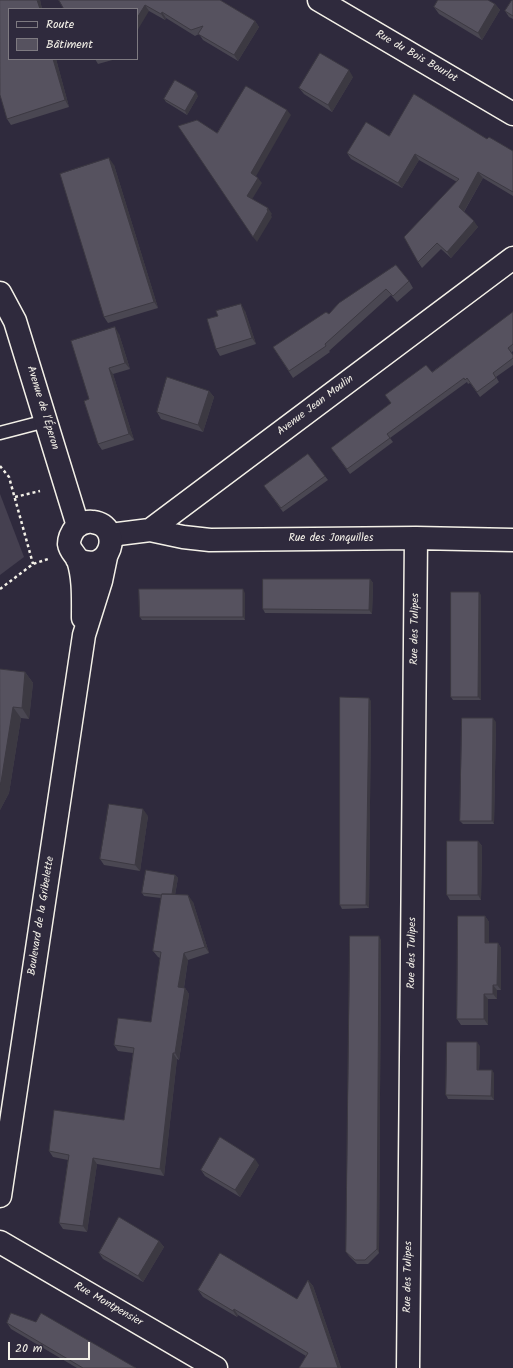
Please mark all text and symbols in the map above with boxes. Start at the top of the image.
legend [8,8,138,60]
text: Route [46,15,74,34]
street label: Rue du Bois Bourlot [373,28,459,86]
text: Bâtiment [46,35,93,54]
street label: Avenue de l'Éperon [23,364,61,452]
street label: Avenue Jean Moulin [275,373,357,439]
street label: Rue des Jonquilles [289,532,373,546]
street label: Rue des Tulipes [409,593,423,665]
street label: Boulevard de la Gribelette [26,856,58,976]
street label: Rue des Tulipes [406,917,420,989]
street label: Rue des Tulipes [402,1241,416,1313]
street label: Rue Montpensier [71,1280,145,1330]
scale bar [10,1334,92,1360]
text: 20 m [15,1339,42,1358]

